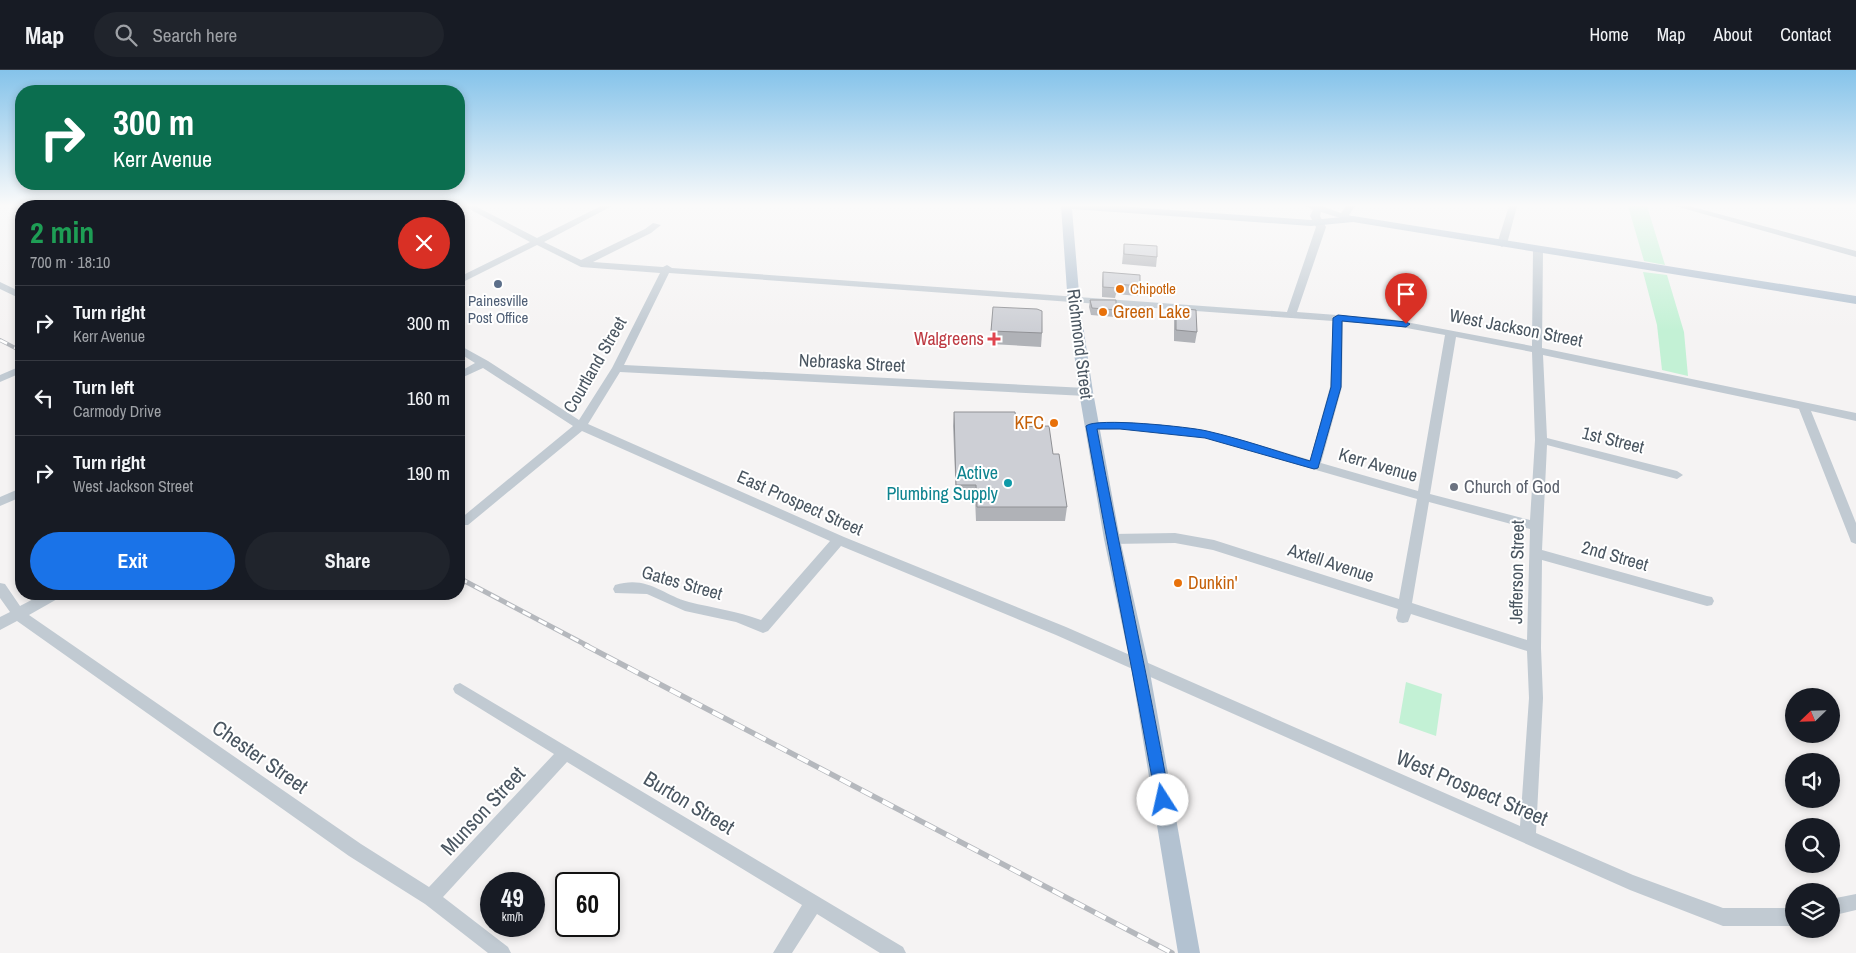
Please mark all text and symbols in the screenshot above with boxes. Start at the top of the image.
search box [94,12,444,57]
text: Map [25,19,64,51]
icon: search [112,21,140,49]
text: Search here [152,22,237,48]
text: Home [1589,22,1629,47]
text: Map [1657,22,1686,47]
text: About [1714,22,1752,47]
text: Contact [1780,22,1831,47]
text: 300 m [113,99,194,146]
icon: right [30,105,95,170]
text: Kerr Avenue [113,144,212,174]
text: 2 min [30,212,94,252]
button: close [398,217,450,269]
text: 700 m · 18:10 [30,251,110,273]
pin [1385,273,1427,324]
marker: Painesville Post Office [492,278,504,290]
place label: Chipotle [1130,278,1176,299]
icon: arrive [1392,280,1420,308]
marker: Chipotle [1114,283,1126,295]
street label: Richmond Street [1061,287,1100,400]
place label: Painesville Post Office [468,290,528,328]
text: Turn right [73,299,145,325]
place label: Green Lake [1113,299,1190,324]
street label: West Jackson Street [1447,302,1585,353]
marker: Green Lake [1097,306,1109,318]
icon: right [30,309,58,337]
text: 300 m [407,310,450,336]
street label: Courtland Street [557,312,632,418]
text: Kerr Avenue [73,325,145,347]
place label: Walgreens [914,326,984,351]
marker: Walgreens [988,333,1000,345]
street label: Nebraska Street [798,347,906,378]
text: Turn left [73,374,134,400]
icon: left [30,384,58,412]
text: 160 m [407,385,450,411]
text: Carmody Drive [73,400,161,422]
place label: KFC [1014,410,1044,435]
marker: KFC [1048,417,1060,429]
street label: 1st Street [1579,420,1647,459]
street label: Kerr Avenue [1336,441,1421,488]
text: Turn right [73,449,145,475]
icon: right [30,459,58,487]
text: 190 m [407,460,450,486]
place label: Active Plumbing Supply [886,460,999,506]
street label: East Prospect Street [733,464,867,541]
place label: Church of God [1464,474,1560,499]
text: West Jackson Street [73,475,193,497]
marker: Active Plumbing Supply [1002,477,1014,489]
marker: Church of God [1448,481,1460,493]
street label: Jefferson Street [1503,520,1530,624]
button: Exit [30,532,235,590]
button: Share [245,532,450,590]
street label: 2nd Street [1579,534,1651,577]
street label: Axtell Avenue [1284,537,1377,588]
street label: Gates Street [639,559,725,606]
place label: Dunkin' [1188,570,1238,595]
marker: Dunkin' [1172,577,1184,589]
north arrow [1785,688,1840,742]
map controls [1785,688,1840,938]
street label: Chester Street [206,713,314,800]
street label: West Prospect Street [1392,742,1553,833]
button: sound [1785,753,1840,808]
street label: Munson Street [434,760,532,862]
street label: Burton Street [638,764,740,841]
position arrow [1136,773,1188,825]
button: search [1785,818,1840,873]
speed limit sign: 60 [555,872,620,937]
text: 49 [501,881,524,915]
button: layers [1785,883,1840,938]
text: km/h [502,909,523,925]

